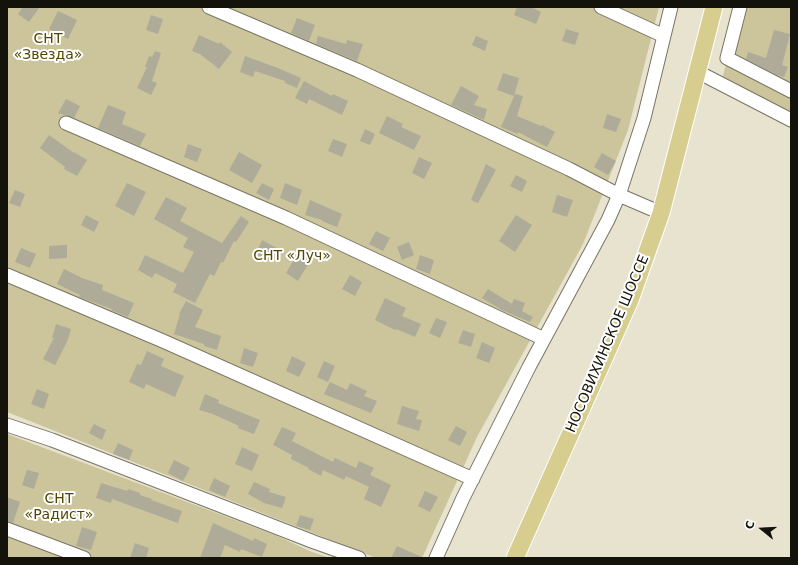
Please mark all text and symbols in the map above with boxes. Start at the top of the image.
park label: СНТ «Звезда» [14,31,82,64]
park label: СНТ «Луч» [253,248,331,264]
street label: НОСОВИХИНСКОЕ ШОССЕ [563,253,653,435]
park label: СНТ «Радист» [25,491,93,524]
north arrow [742,509,782,549]
text: С [743,519,758,531]

